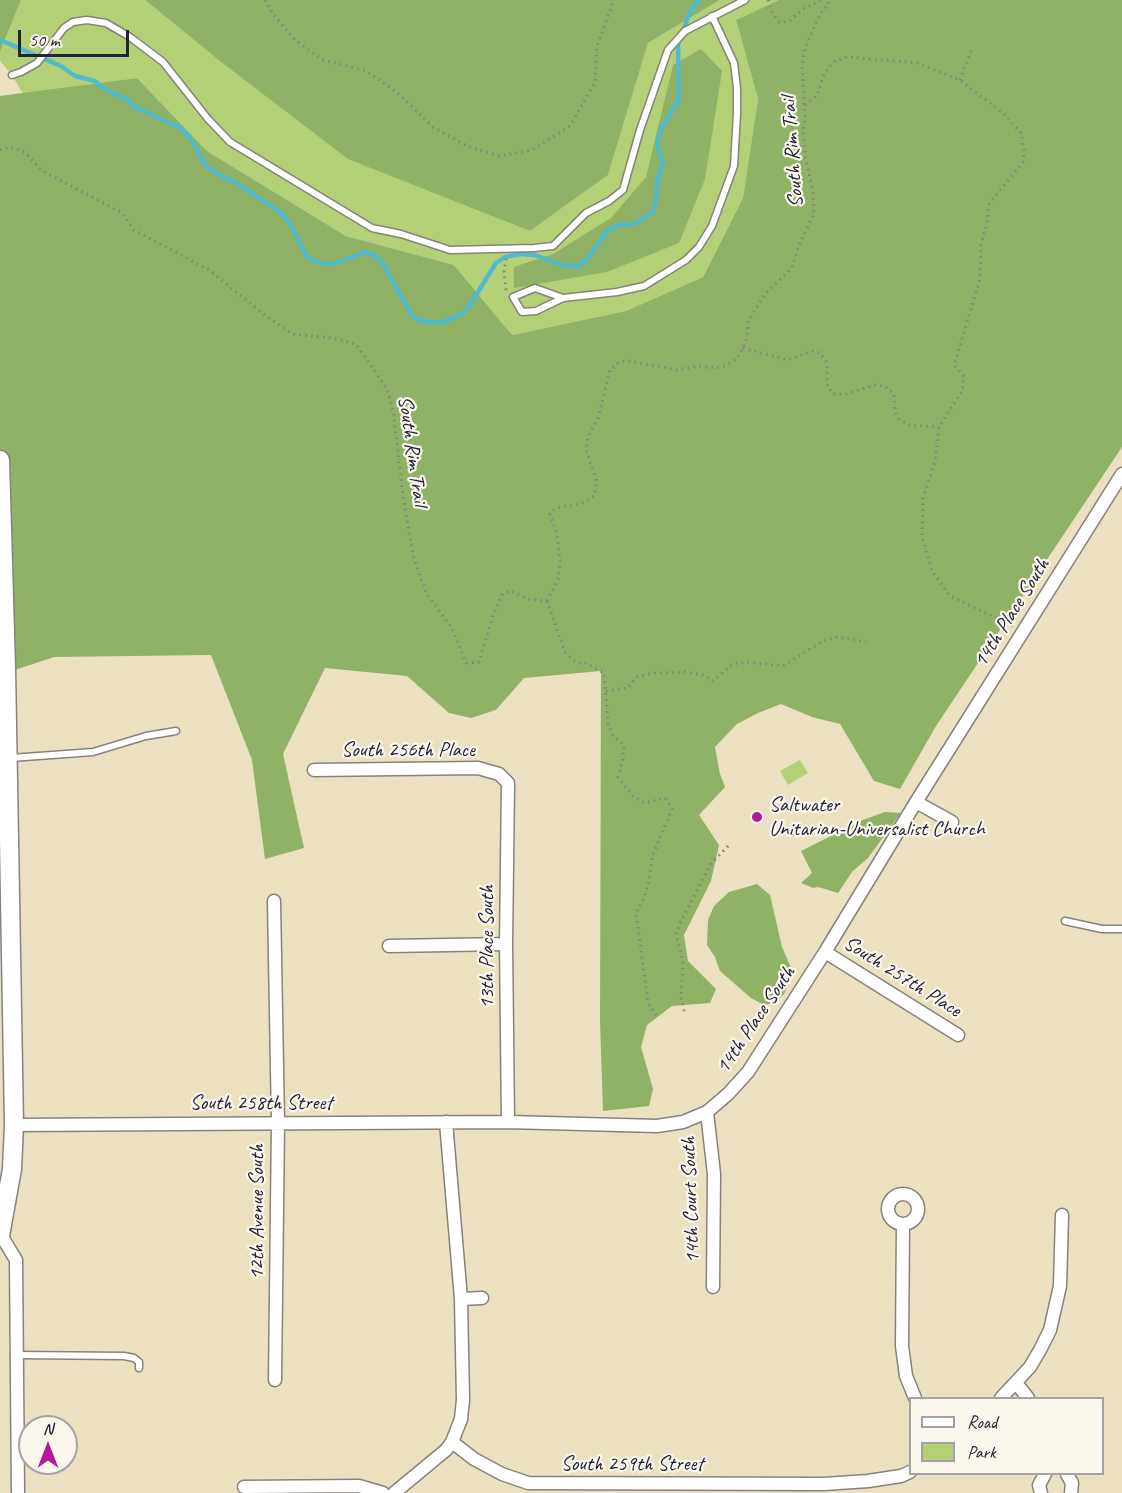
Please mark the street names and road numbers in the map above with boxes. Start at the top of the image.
street label: South Rim Trail [777,96,809,208]
street label: South Rim Trail [392,394,432,508]
street label: 14th Place South [968,554,1056,672]
street label: South 256th Place [341,737,475,763]
street label: 13th Place South [474,885,500,1009]
street label: South 257th Place [839,931,965,1023]
street label: 14th Place South [711,962,801,1078]
street label: South 258th Street [190,1090,332,1116]
street label: 14th Court South [676,1136,706,1264]
street label: 12th Avenue South [244,1144,270,1280]
street label: South 259th Street [561,1451,703,1477]

